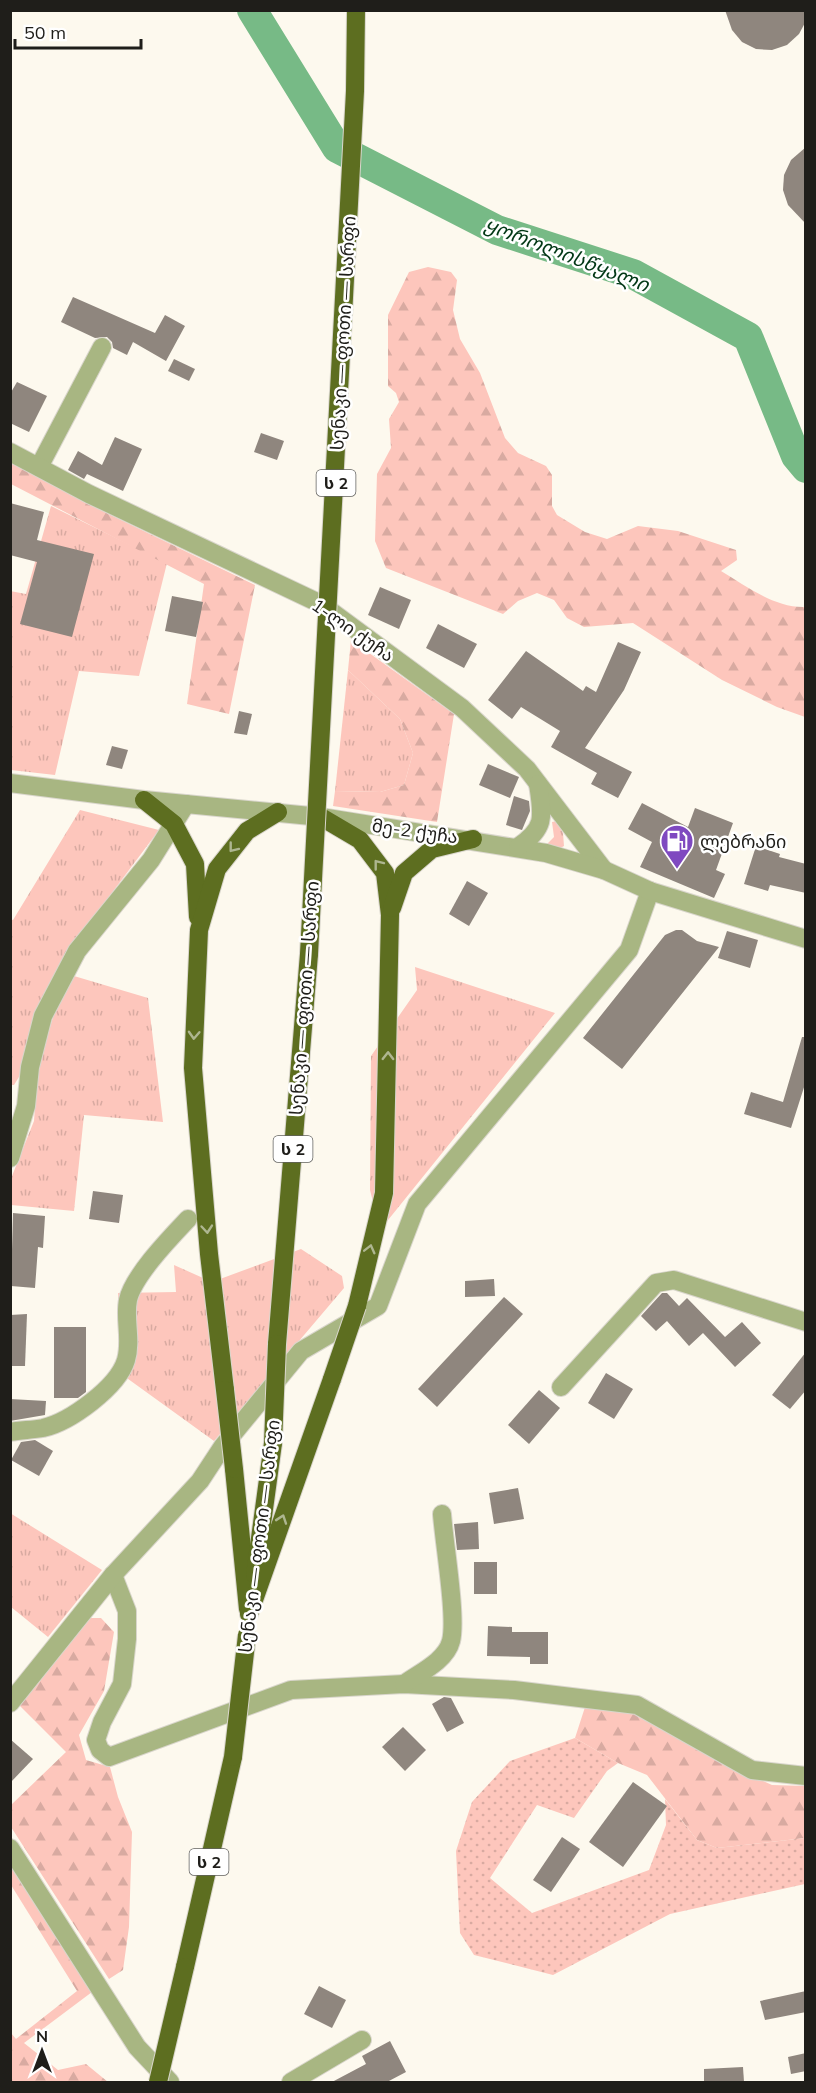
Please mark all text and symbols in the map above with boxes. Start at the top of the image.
scale bar [15,12,141,50]
text: 50 m [24,21,66,44]
water label: ყოროლისწყალი [481,211,654,297]
street label: სენაკი — ფოთი — სარფი [325,215,361,451]
road number: ს 2 [316,470,356,496]
street label: 1-ლი ქუჩა [307,593,399,667]
street label: მე-2 ქუჩა [371,814,459,848]
fuel station icon: ლებრანი [659,823,695,870]
place label: ლებრანი [700,830,786,853]
one-way arrow [230,841,241,852]
one-way arrow [375,859,386,870]
street label: სენაკი — ფოთი — სარფი [284,880,324,1116]
one-way arrow [188,1030,201,1039]
one-way arrow [382,1052,394,1061]
road number: ს 2 [274,1136,312,1162]
one-way arrow [200,1225,213,1234]
one-way arrow [363,1245,376,1255]
street label: სენაკი — ფოთი — სარფი [233,1418,285,1654]
one-way arrow [275,1514,288,1525]
road number: ს 2 [190,1849,228,1875]
north arrow [12,2021,72,2081]
text: N [36,2026,48,2046]

